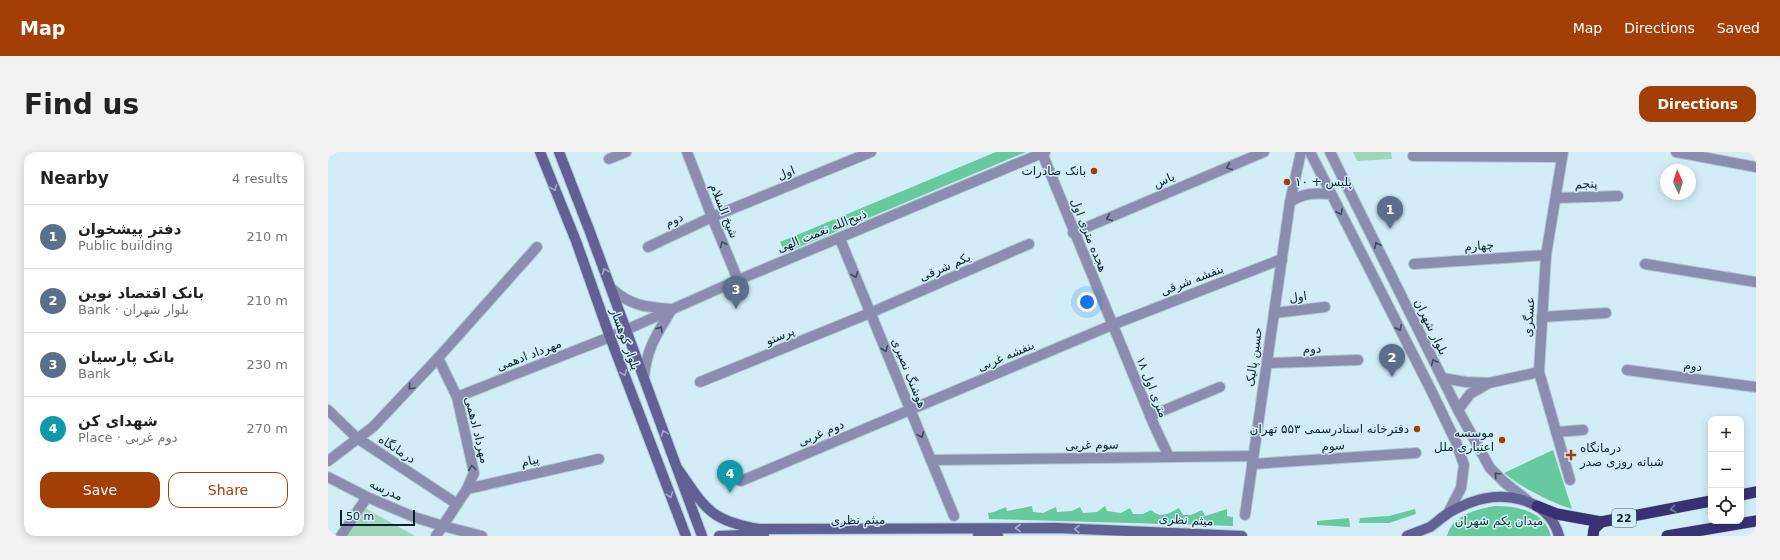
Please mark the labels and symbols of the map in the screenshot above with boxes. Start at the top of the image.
one-way arrow [1225,162,1233,170]
street label: اول [775,163,797,184]
place label: بانک صادرات [1021,164,1086,179]
north arrow [1660,164,1696,200]
marker: بانک صادرات [1089,166,1099,176]
street label: یاس [1151,169,1177,192]
place label: پلیس + ۱۰ [1295,175,1352,190]
marker: پلیس + ۱۰ [1282,177,1292,187]
street label: پنجم [1574,177,1598,191]
street label: شیخ السلام [707,182,741,240]
one-way arrow [550,185,558,192]
street label: هجده متری اول [1067,196,1110,274]
pin: 1 [1377,196,1403,229]
street label: ذبیح‌الله نعمت الهی [775,207,869,255]
one-way arrow [1335,207,1343,215]
street label: دوم [663,210,686,231]
one-way arrow [1105,213,1112,221]
street label: چهارم [1464,238,1494,255]
one-way arrow [720,240,728,248]
one-way arrow [1374,242,1381,250]
street label: یکم شرقی [917,250,973,285]
street label: بنفشه شرقی [1158,262,1226,299]
one-way arrow [601,268,609,275]
one-way arrow [850,271,858,278]
pin: 3 [723,276,749,309]
street label: اول [1288,289,1308,306]
your location [1077,292,1097,312]
street label: عسگری [1521,296,1538,338]
street label: بلوار شهران [1410,297,1451,358]
street label: بلوار کوهسار [606,305,643,372]
one-way arrow [1394,323,1402,331]
street label: پرستو [763,324,797,349]
one-way arrow [655,326,662,333]
street label: حسین پالیک [1243,326,1266,388]
street label: مهرداد ادهمى [495,336,564,375]
street label: هوشنگ نصیری [888,336,929,410]
street label: بنفشه غربی [976,338,1037,375]
street label: دوم [1302,342,1322,357]
one-way arrow [880,344,888,352]
pin: 2 [1379,344,1405,377]
street label: ۱۸ متری اول [1133,354,1171,420]
street label: دوم [1683,358,1703,375]
one-way arrow [1431,359,1439,366]
one-way arrow [619,370,627,377]
one-way arrow [408,382,416,390]
street label: مهرداد ادهمی [461,395,492,465]
street label: دوم غربی [796,417,847,450]
place label: دفترخانه اسنادرسمی ۵۵۳ تهران [1250,422,1409,437]
marker: دفترخانه اسنادرسمی ۵۵۳ تهران [1412,424,1422,434]
place label: موسسه اعتباری ملل [1434,426,1494,455]
one-way arrow [661,429,669,436]
street label: درمانگاه [375,432,418,467]
one-way arrow [916,432,924,439]
marker: موسسه اعتباری ملل [1497,435,1507,445]
street label: سوم غربی [1065,438,1119,453]
street label: سوم [1321,438,1345,455]
place label: درمانگاه شبانه روزی صدر [1579,441,1664,470]
marker: درمانگاه شبانه روزی صدر [1565,449,1577,461]
street label: پیام [520,452,540,470]
pin: 4 [717,460,743,493]
one-way arrow [468,465,477,471]
one-way arrow [1494,472,1502,480]
street label: مدرسه [367,476,405,504]
one-way arrow [666,491,674,498]
one-way arrow [1670,504,1676,512]
scale bar [340,508,415,527]
road number: 22 [1612,509,1636,527]
street label: میثم نظری [1158,512,1214,529]
street label: میثم نظری [831,513,885,528]
park label: میدان یکم شهران [1455,514,1543,529]
one-way arrow [1015,524,1021,532]
one-way arrow [1074,524,1080,533]

